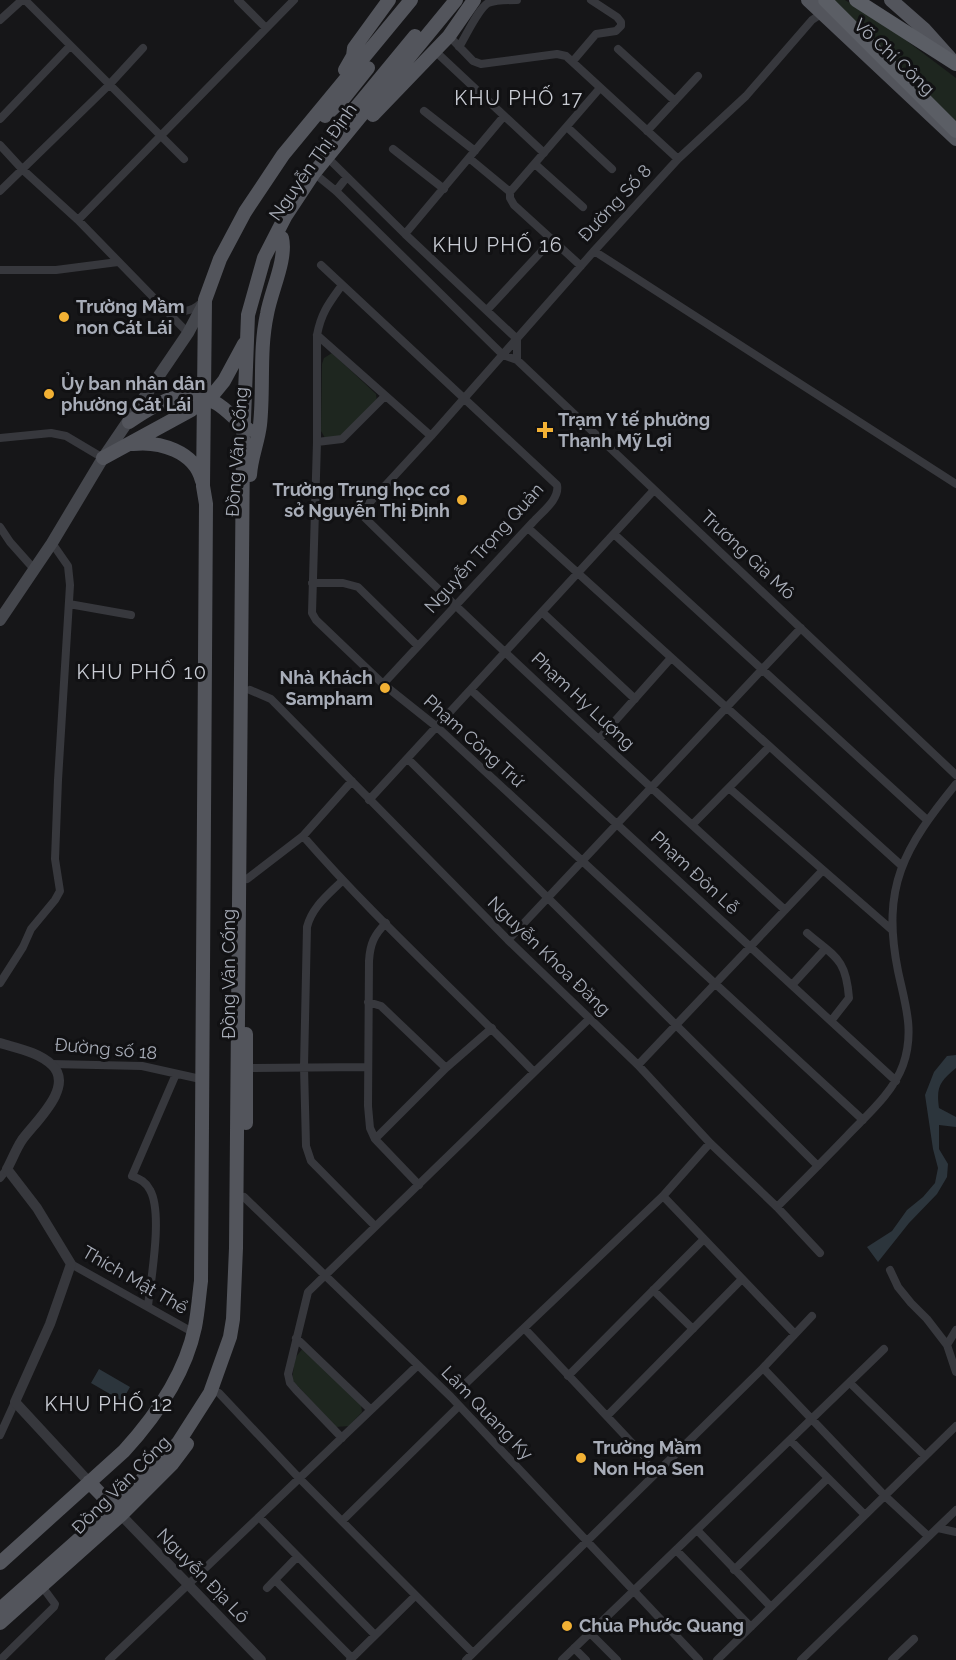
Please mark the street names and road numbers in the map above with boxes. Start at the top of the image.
street label: Võ Chí Công [850,14,939,99]
street label: Nguyễn Thị Định [264,99,361,224]
street label: Đường Số 8 [574,160,656,245]
street label: Đồng Văn Cống [221,386,252,518]
street label: Nguyễn Trọng Quản [420,478,547,617]
street label: Trương Gia Mô [697,506,800,604]
street label: Phạm Hy Lượng [527,648,639,754]
street label: Phạm Công Trứ [420,690,530,792]
street label: Phạm Đôn Lễ [647,827,744,919]
street label: Nguyễn Khoa Đăng [484,892,615,1020]
street label: Đồng Văn Cống [218,909,239,1039]
street label: Đường số 18 [54,1034,158,1063]
street label: Thích Mật Thể [79,1241,192,1318]
street label: Lâm Quang Ky [437,1361,538,1464]
street label: Đồng Văn Cống [67,1431,174,1538]
street label: Nguyễn Địa Lô [153,1524,254,1627]

